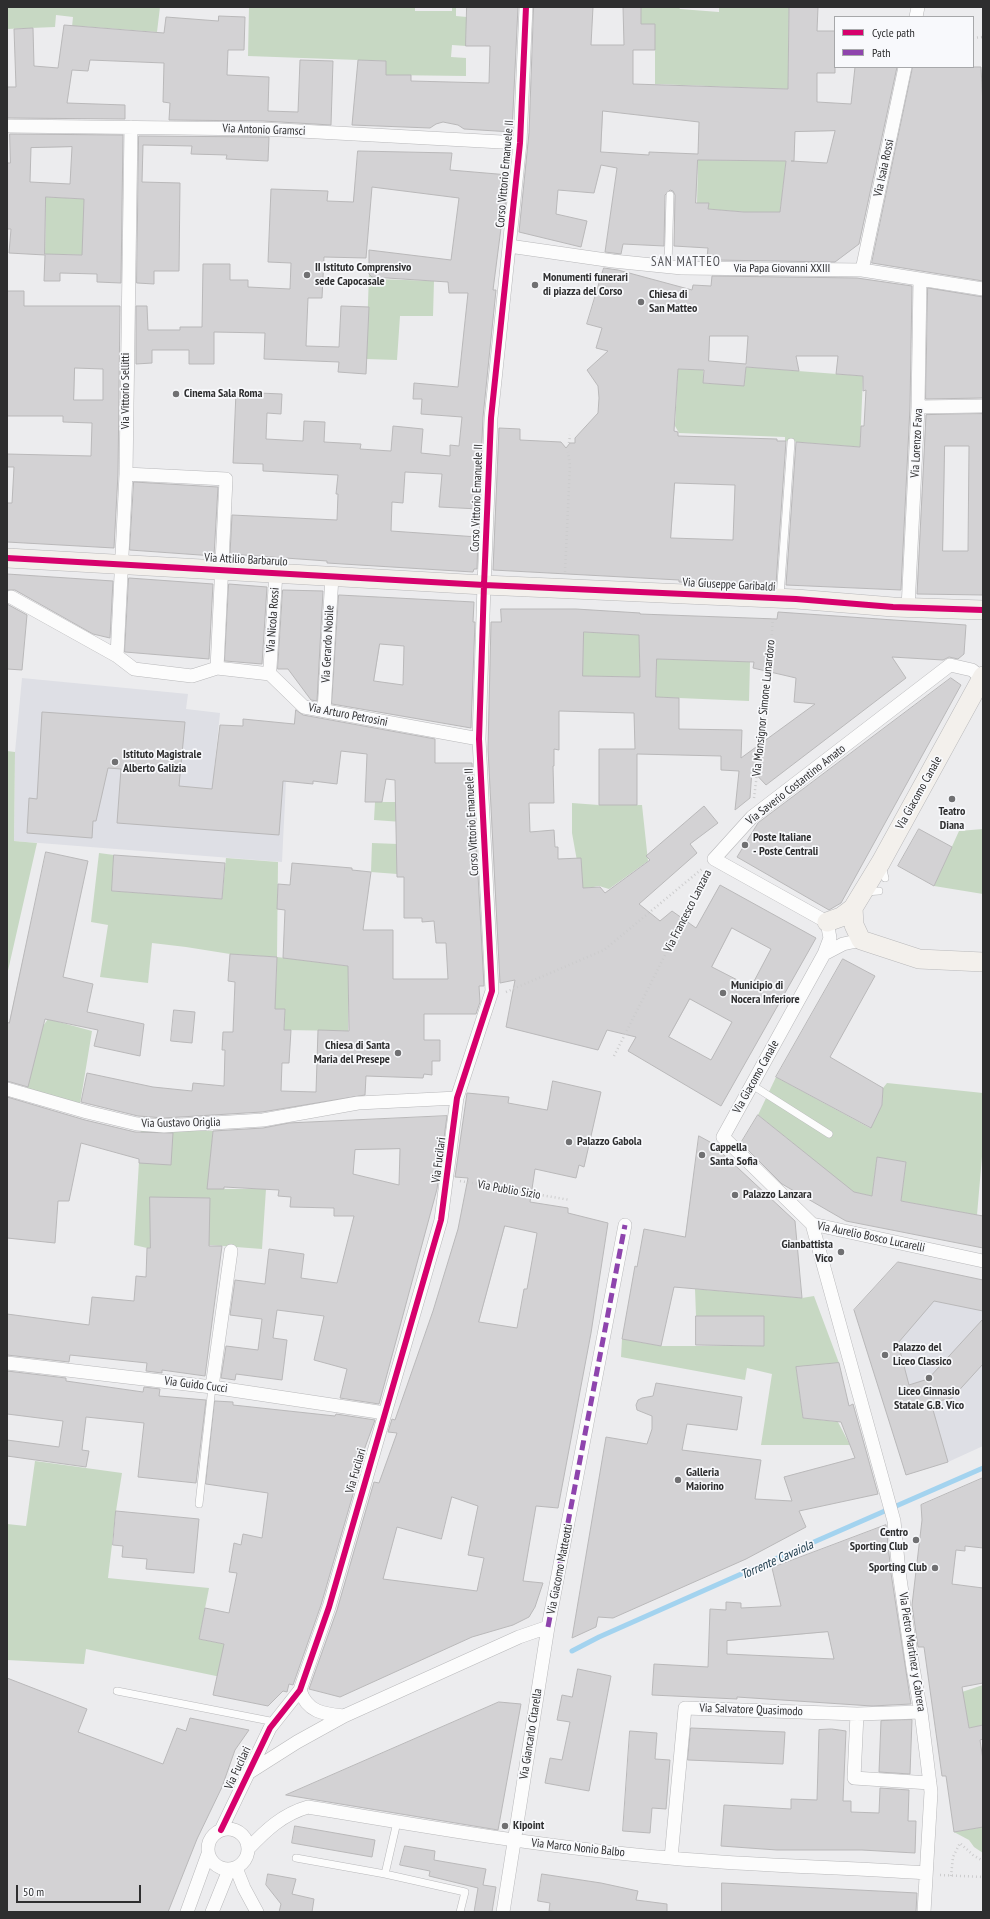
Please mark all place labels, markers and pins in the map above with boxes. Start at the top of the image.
place label: II Istituto Comprensivo sede Capocasale [315,261,411,289]
marker: II Istituto Comprensivo sede Capocasale [302,270,312,280]
place label: Monumenti funerari di piazza del Corso [543,271,628,299]
marker: Monumenti funerari di piazza del Corso [530,280,540,290]
place label: Chiesa di San Matteo [649,288,697,316]
marker: Chiesa di San Matteo [636,297,646,307]
place label: Cinema Sala Roma [184,387,262,401]
marker: Cinema Sala Roma [171,389,181,399]
place label: Istituto Magistrale Alberto Galizia [123,748,202,776]
marker: Istituto Magistrale Alberto Galizia [110,757,120,767]
marker: Teatro Diana [947,794,957,804]
place label: Teatro Diana [939,805,965,833]
place label: Poste Italiane - Poste Centrali [753,831,818,859]
marker: Poste Italiane - Poste Centrali [740,840,750,850]
place label: Municipio di Nocera Inferiore [731,979,800,1007]
marker: Municipio di Nocera Inferiore [718,988,728,998]
place label: Chiesa di Santa Maria del Presepe [314,1039,390,1067]
marker: Chiesa di Santa Maria del Presepe [393,1048,403,1058]
place label: Palazzo Gabola [577,1135,642,1149]
marker: Palazzo Gabola [564,1137,574,1147]
place label: Cappella Santa Sofia [710,1141,758,1169]
marker: Cappella Santa Sofia [697,1150,707,1160]
place label: Palazzo Lanzara [743,1188,812,1202]
marker: Palazzo Lanzara [730,1190,740,1200]
place label: Gianbattista Vico [781,1238,833,1266]
marker: Gianbattista Vico [836,1247,846,1257]
place label: Palazzo del Liceo Classico [893,1341,952,1369]
marker: Palazzo del Liceo Classico [880,1350,890,1360]
marker: Liceo Ginnasio Statale G.B. Vico [924,1373,934,1383]
place label: Liceo Ginnasio Statale G.B. Vico [894,1385,964,1413]
place label: Galleria Maiorino [686,1466,724,1494]
marker: Galleria Maiorino [673,1475,683,1485]
place label: Centro Sporting Club [850,1526,908,1554]
marker: Centro Sporting Club [911,1535,921,1545]
place label: Sporting Club [869,1561,927,1575]
marker: Sporting Club [930,1563,940,1573]
place label: Kipoint [513,1819,544,1833]
marker: Kipoint [500,1821,510,1831]

